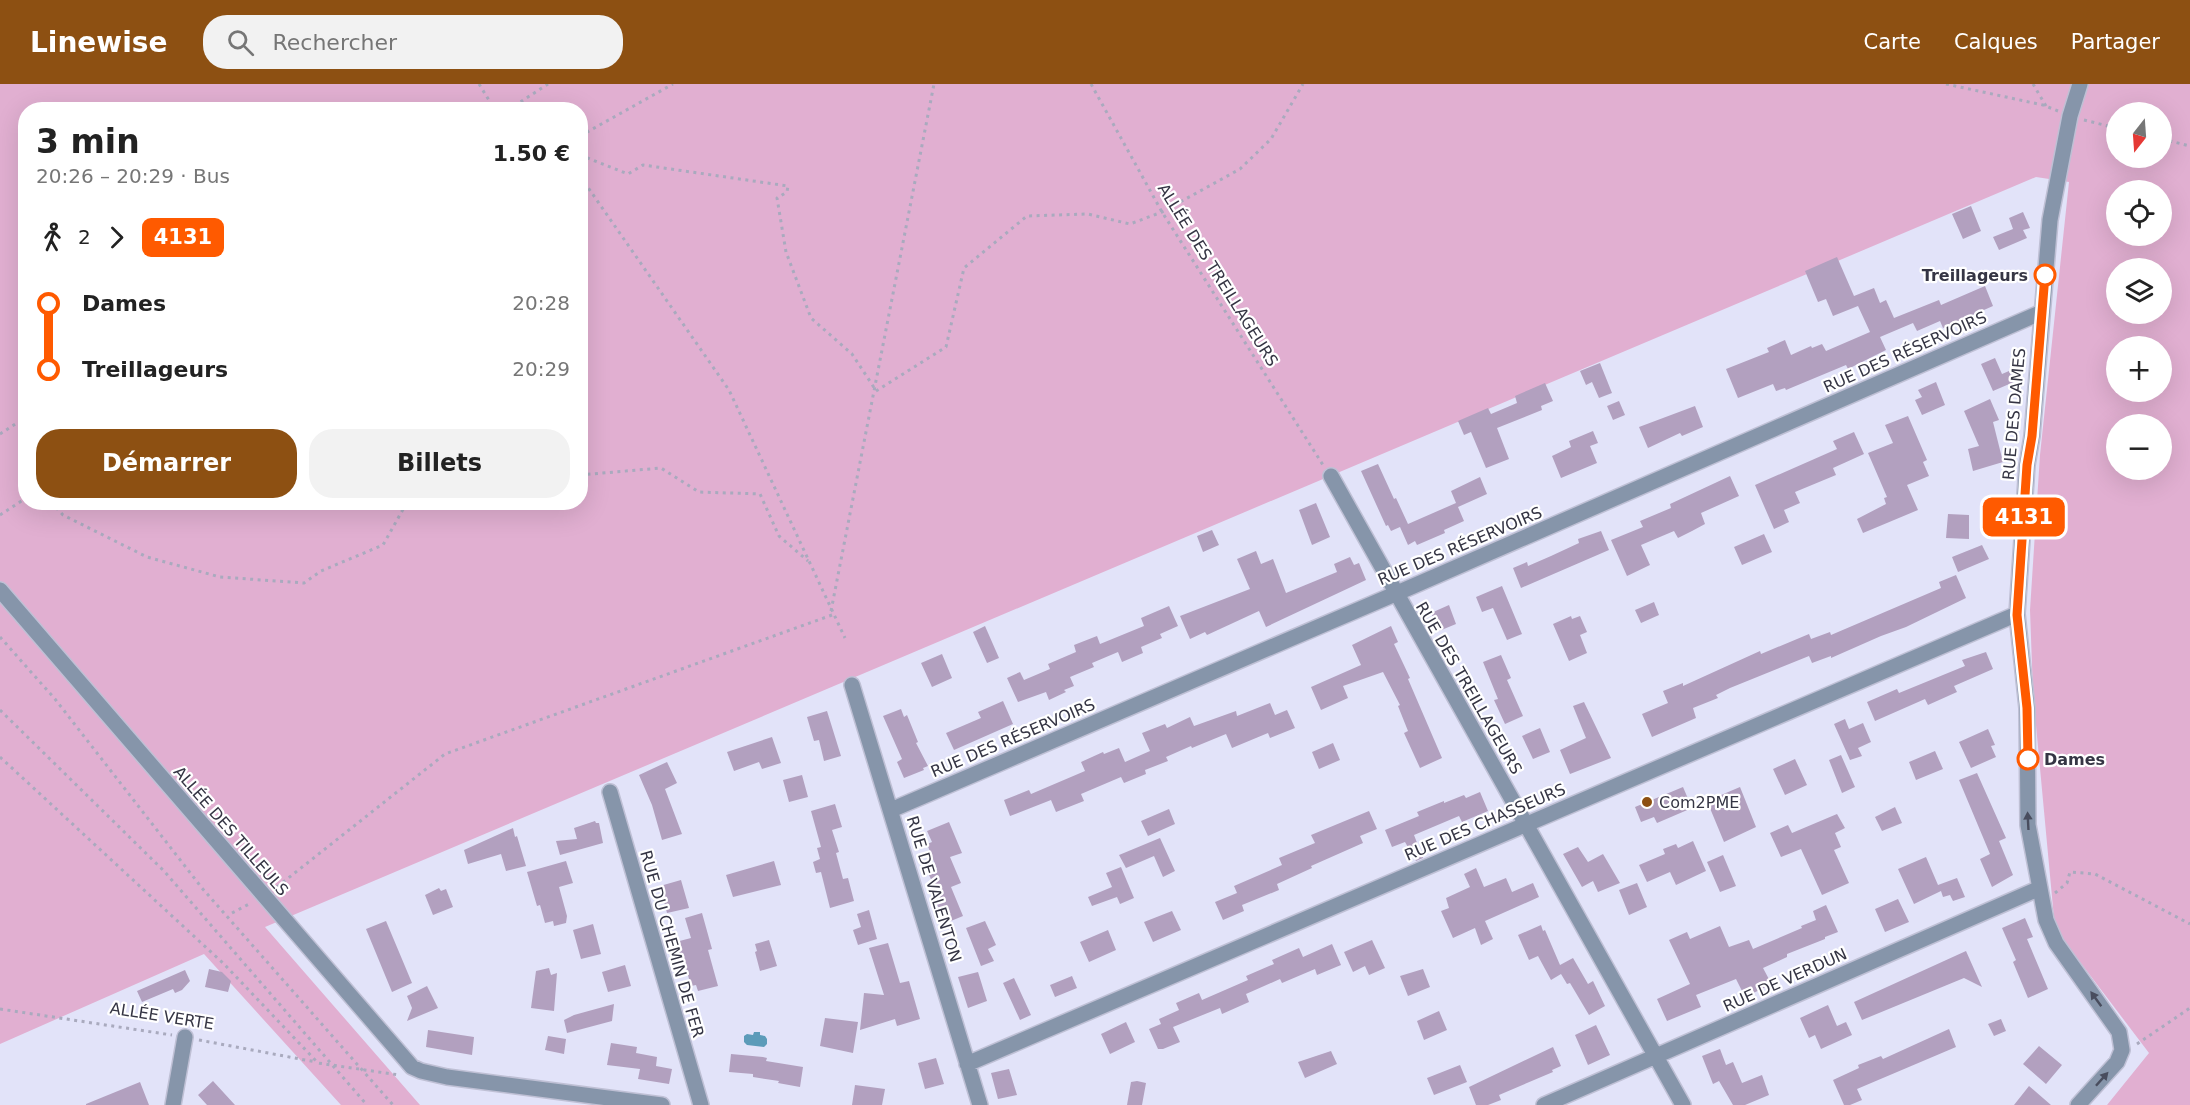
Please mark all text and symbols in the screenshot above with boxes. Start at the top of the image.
search box [203,15,623,69]
text: Linewise [30,26,167,59]
icon: search [224,26,257,59]
text: Rechercher [272,30,397,55]
text: Carte [1864,30,1921,54]
text: Calques [1954,30,2038,54]
text: Partager [2071,30,2160,54]
north arrow [2106,102,2172,168]
map controls [2106,102,2172,480]
text: 3 min [36,122,140,161]
text: 1.50 € [493,141,570,166]
text: 20:26 – 20:29 · Bus [36,164,230,188]
street label: ALLÉE DES TREILLAGEURS [1154,180,1282,370]
button: locate [2106,180,2172,246]
icon: walk [36,221,69,254]
icon: forward [100,221,133,254]
text: 2 [78,225,91,249]
text: 4131 [154,225,212,249]
button: layers [2106,258,2172,324]
marker: Treillageurs [2034,264,2056,286]
place label: Treillageurs [1922,266,2028,285]
text: Dames [82,291,166,316]
text: 20:28 [512,291,570,315]
street label: RUE DES RÉSERVOIRS [1820,307,1990,397]
button: + [2106,336,2172,402]
street label: RUE DES DAMES [1999,347,2029,481]
text: Treillageurs [82,357,228,382]
text: 20:29 [512,357,570,381]
button: − [2106,414,2172,480]
button: Démarrer [36,429,297,498]
button: Billets [309,429,570,498]
line badge: 4131 [1982,498,2066,536]
street label: RUE DES RÉSERVOIRS [1375,503,1545,589]
text: 4131 [1995,505,2053,529]
street label: RUE DES TREILLAGEURS [1412,598,1526,778]
street label: RUE DES RÉSERVOIRS [928,695,1098,781]
marker: Dames [2017,748,2039,770]
place label: Dames [2044,750,2105,769]
street label: ALLÉE DES TILLEULS [170,763,292,899]
street label: RUE DES CHASSEURS [1402,779,1568,865]
place label: Com2PME [1659,793,1739,812]
marker: Com2PME [1640,795,1654,809]
one-way arrow [2024,811,2033,830]
street label: RUE DE VALENTON [903,814,965,964]
street label: RUE DU CHEMIN DE FER [636,848,708,1040]
street label: RUE DE VERDUN [1720,944,1850,1016]
one-way arrow [2090,992,2102,1008]
street label: ALLÉE VERTE [109,998,215,1034]
one-way arrow [2095,1071,2109,1086]

